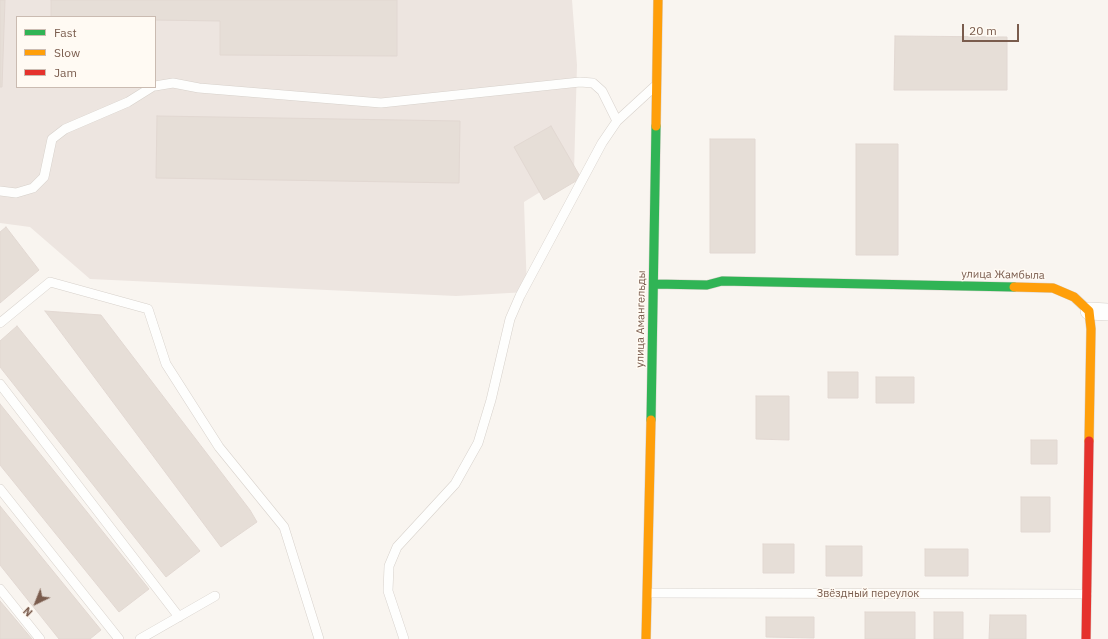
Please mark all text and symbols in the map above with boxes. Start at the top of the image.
legend [16,16,156,88]
scale bar [964,16,1021,42]
text: 20 m [969,23,997,38]
text: Fast [54,25,77,40]
text: Slow [54,45,80,60]
text: Jam [54,65,77,80]
street label: улица Жамбыла [961,268,1045,282]
street label: улица Амангельды [634,270,648,368]
north arrow [16,583,56,623]
street label: Звёздный переулок [817,587,919,601]
text: N [20,604,36,620]

